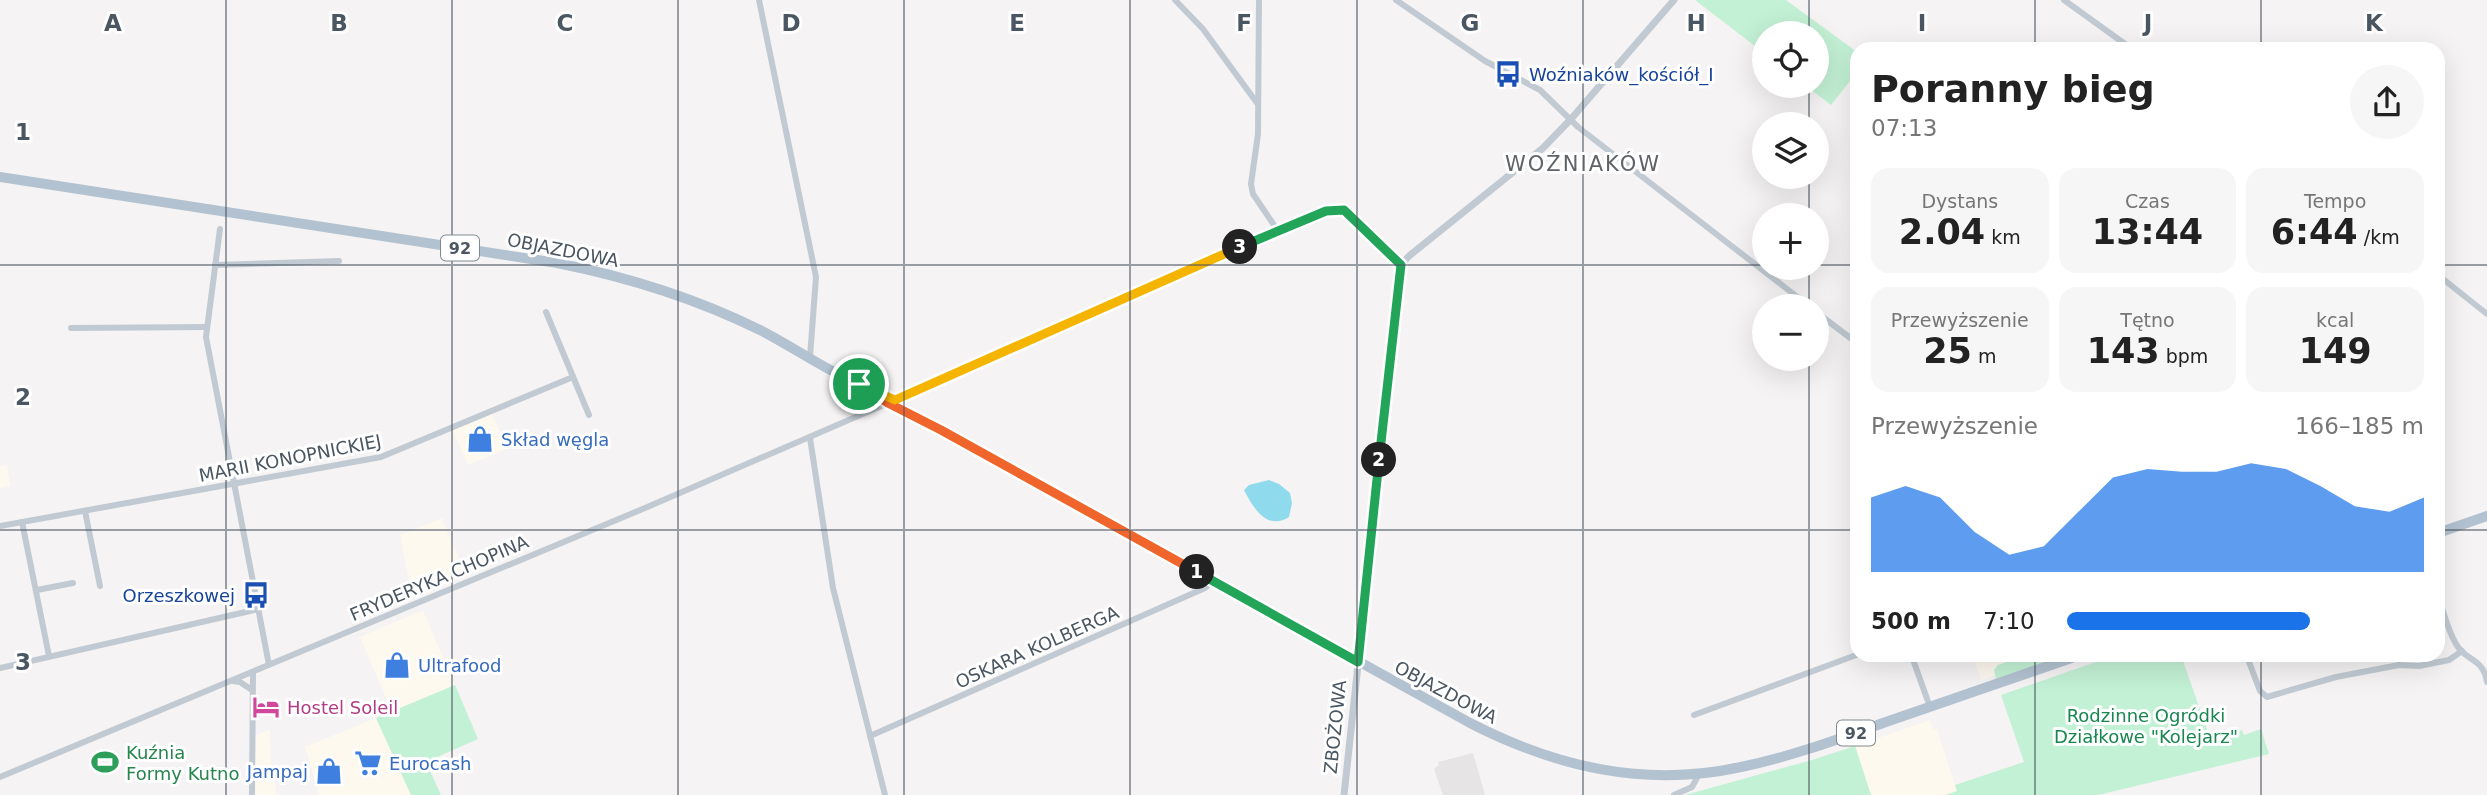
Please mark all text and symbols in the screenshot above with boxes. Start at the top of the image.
text: A [104,10,122,36]
text: B [330,10,348,36]
text: C [557,10,573,36]
text: D [781,10,801,36]
text: E [1009,10,1025,36]
text: F [1236,10,1252,36]
text: G [1461,10,1479,36]
text: H [1686,10,1706,36]
text: I [1918,10,1926,36]
text: J [2142,10,2152,36]
text: K [2365,10,2384,36]
map controls [1752,21,1829,371]
button: locate [1752,21,1829,98]
bus stop icon: Woźniaków_kościół_I [1493,59,1523,89]
place label: Woźniaków_kościół_I [1529,64,1714,86]
button: share [2350,65,2424,139]
text: Poranny bieg [1871,67,2155,111]
button: layers [1752,112,1829,189]
text: 07:13 [1871,115,1937,141]
text: 1 [15,119,31,145]
district label: WOŹNIAKÓW [1505,151,1661,176]
text: Dystans [1921,190,1998,212]
text: Czas [2125,190,2170,212]
text: Tempo [2304,190,2366,212]
button: + [1752,203,1829,280]
text: 2.04 [1899,212,1985,252]
text: 13:44 [2092,212,2203,252]
text: 6:44 [2271,212,2358,252]
text: km [1985,226,2021,248]
text: /km [2358,226,2400,248]
street label: OBJAZDOWA [505,229,621,271]
pin: 3 [1222,230,1258,264]
text: 3 [1233,235,1246,257]
road number: 92 [441,236,479,260]
button: − [1752,294,1829,371]
text: Przewyższenie [1891,309,2029,331]
text: Tętno [2120,309,2175,331]
text: kcal [2316,309,2354,331]
text: 25 [1923,331,1972,371]
text: 143 [2087,331,2160,371]
text: 149 [2299,331,2372,371]
text: m [1972,345,1996,367]
text: bpm [2160,345,2208,367]
pin [829,354,889,414]
icon: arrive [840,365,878,403]
text: 2 [15,384,31,410]
text: Przewyższenie [1871,413,2038,439]
text: 166–185 m [2295,413,2424,439]
shop icon: Skład węgla [465,424,495,454]
place label: Skład węgla [501,429,609,450]
street label: MARII KONOPNICKIEJ [197,430,383,486]
pin: 2 [1362,442,1396,477]
text: 2 [1372,448,1385,470]
street label: FRYDERYKA CHOPINA [347,531,532,625]
pin: 1 [1180,554,1214,590]
text: 1 [1190,560,1203,582]
bus stop icon: Orzeszkowej [241,580,271,610]
place label: Orzeszkowej [122,585,235,606]
street label: OSKARA KOLBERGA [952,601,1123,693]
text: 500 m [1871,608,1951,634]
text: 7:10 [1983,608,2035,634]
text: 3 [15,649,31,675]
shop icon: Ultrafood [382,650,412,680]
place label: Ultrafood [418,655,501,676]
street label: OBJAZDOWA [1391,656,1502,728]
street label: ZBOŻOWA [1320,678,1350,775]
hotel icon: Hostel Soleil [251,692,281,722]
place label: Hostel Soleil [287,697,398,718]
park label: Rodzinne Ogródki Działkowe "Kolejarz" [2054,705,2238,747]
road number: 92 [1837,720,1875,746]
place label: Kuźnia Formy Kutno [126,742,240,784]
sports icon: Kuźnia Formy Kutno [90,747,120,777]
supermarket icon: Eurocash [353,748,383,778]
place label: Eurocash [389,753,472,774]
shop icon: Jampaj [314,756,344,786]
place label: Jampaj [246,761,308,782]

